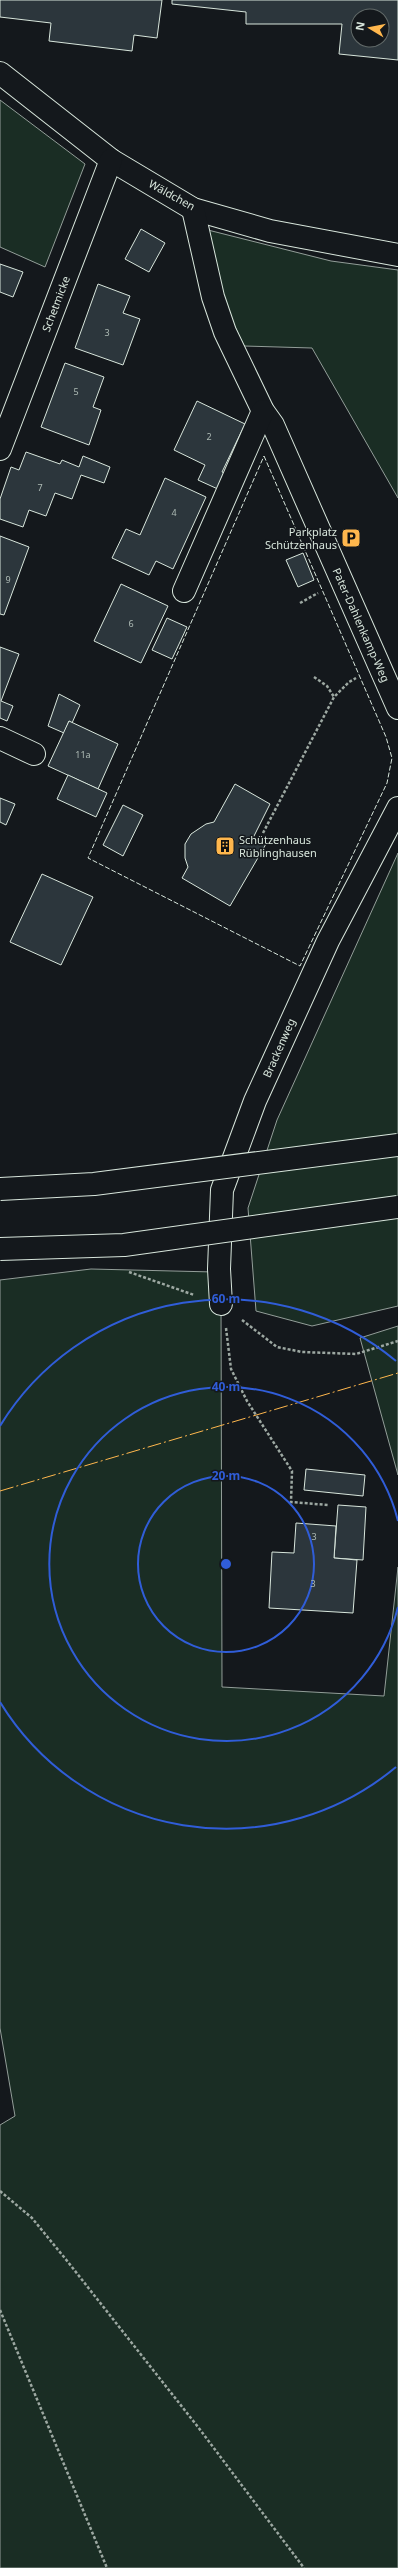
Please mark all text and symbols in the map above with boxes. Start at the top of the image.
north arrow [350,8,390,48]
text: N [351,20,368,32]
street label: Wäldchen [146,176,198,213]
street label: Schetmicke [38,274,73,334]
house number: 3 [104,326,110,339]
house number: 5 [73,385,79,398]
house number: 2 [206,430,212,443]
house number: 7 [37,481,43,494]
house number: 4 [171,506,177,519]
place label: Parkplatz Schützenhaus [265,524,337,552]
parking icon: Parkplatz Schützenhaus [340,527,362,549]
street label: Pater-Dahlenkamp-Weg [329,565,393,684]
house number: 9 [5,573,11,586]
house number: 6 [128,617,134,630]
house number: 11a [75,748,91,761]
place label: Schützenhaus Rüblinghausen [239,832,317,860]
building icon: Schützenhaus Rüblinghausen [214,835,236,857]
street label: Brackenweg [259,1016,298,1080]
text: 60 m [212,1290,240,1307]
text: 40 m [212,1378,240,1395]
text: 20 m [212,1467,240,1484]
house number: 3 [311,1530,317,1543]
centre of rings [219,1557,233,1571]
house number: 3 [310,1577,316,1590]

